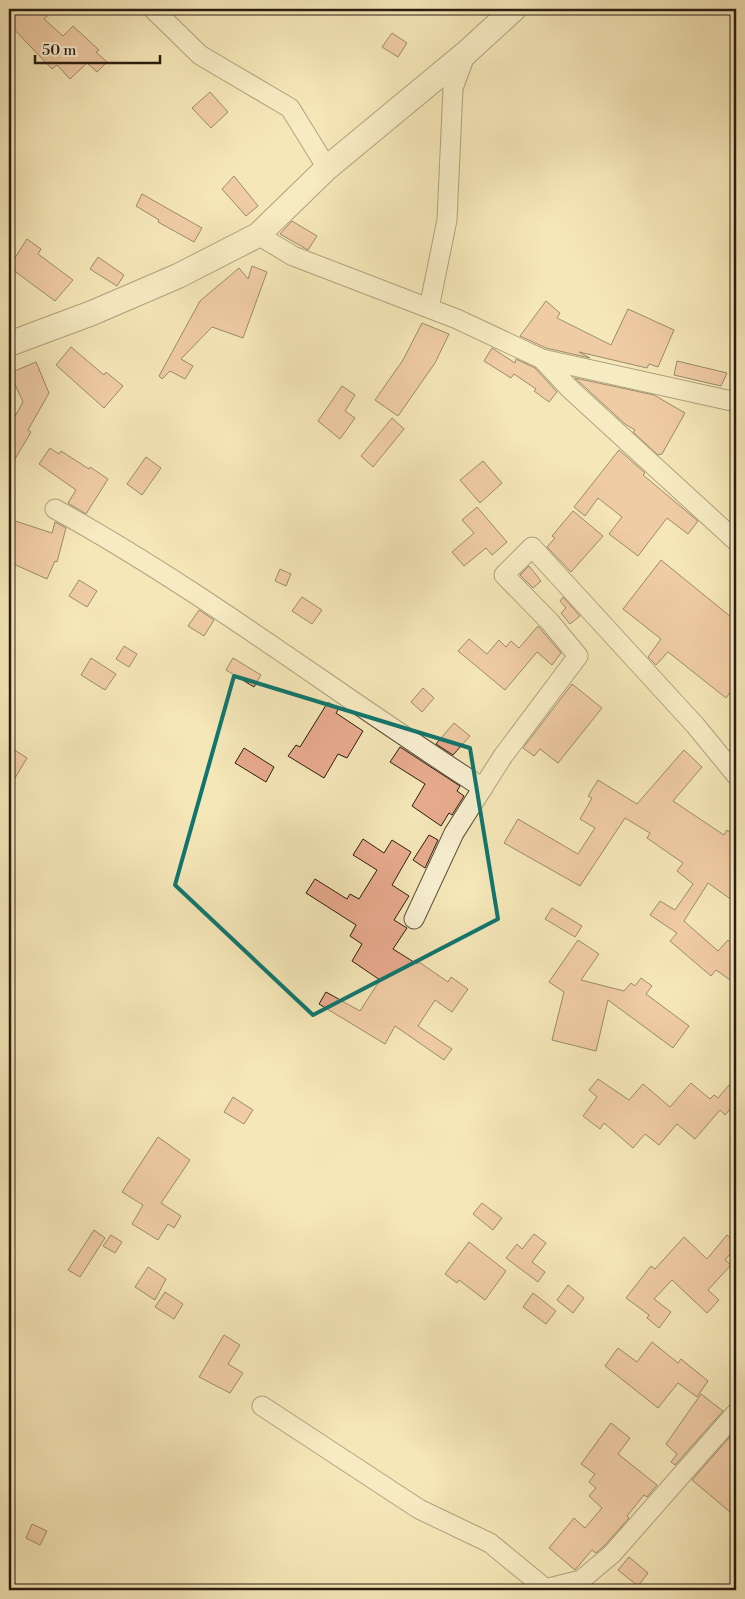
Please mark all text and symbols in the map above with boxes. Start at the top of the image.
scale bar [35,32,160,64]
text: 50 m [42,41,76,60]

